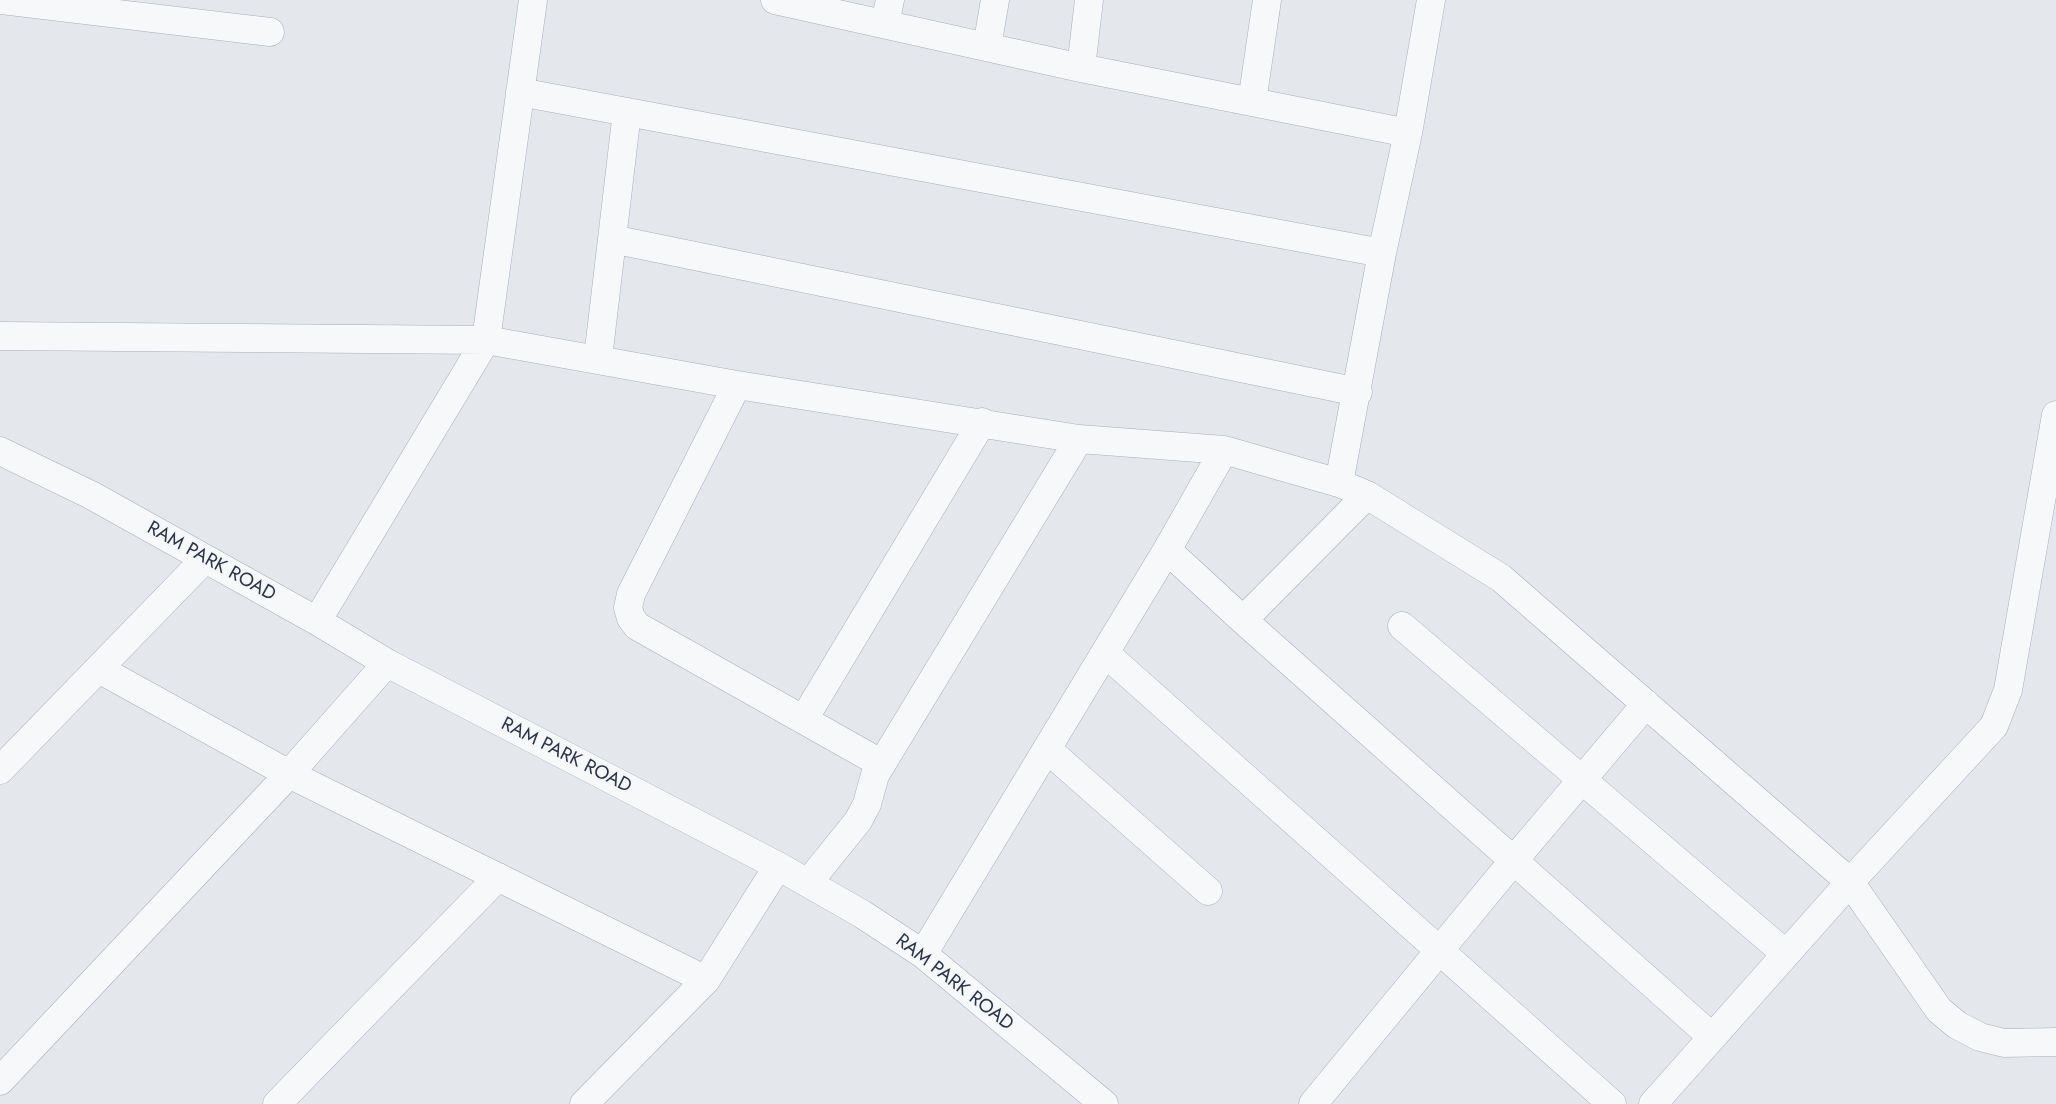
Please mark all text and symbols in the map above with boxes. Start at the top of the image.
street label: RAM PARK ROAD [143,517,279,607]
street label: RAM PARK ROAD [497,713,635,799]
street label: RAM PARK ROAD [890,930,1018,1036]

